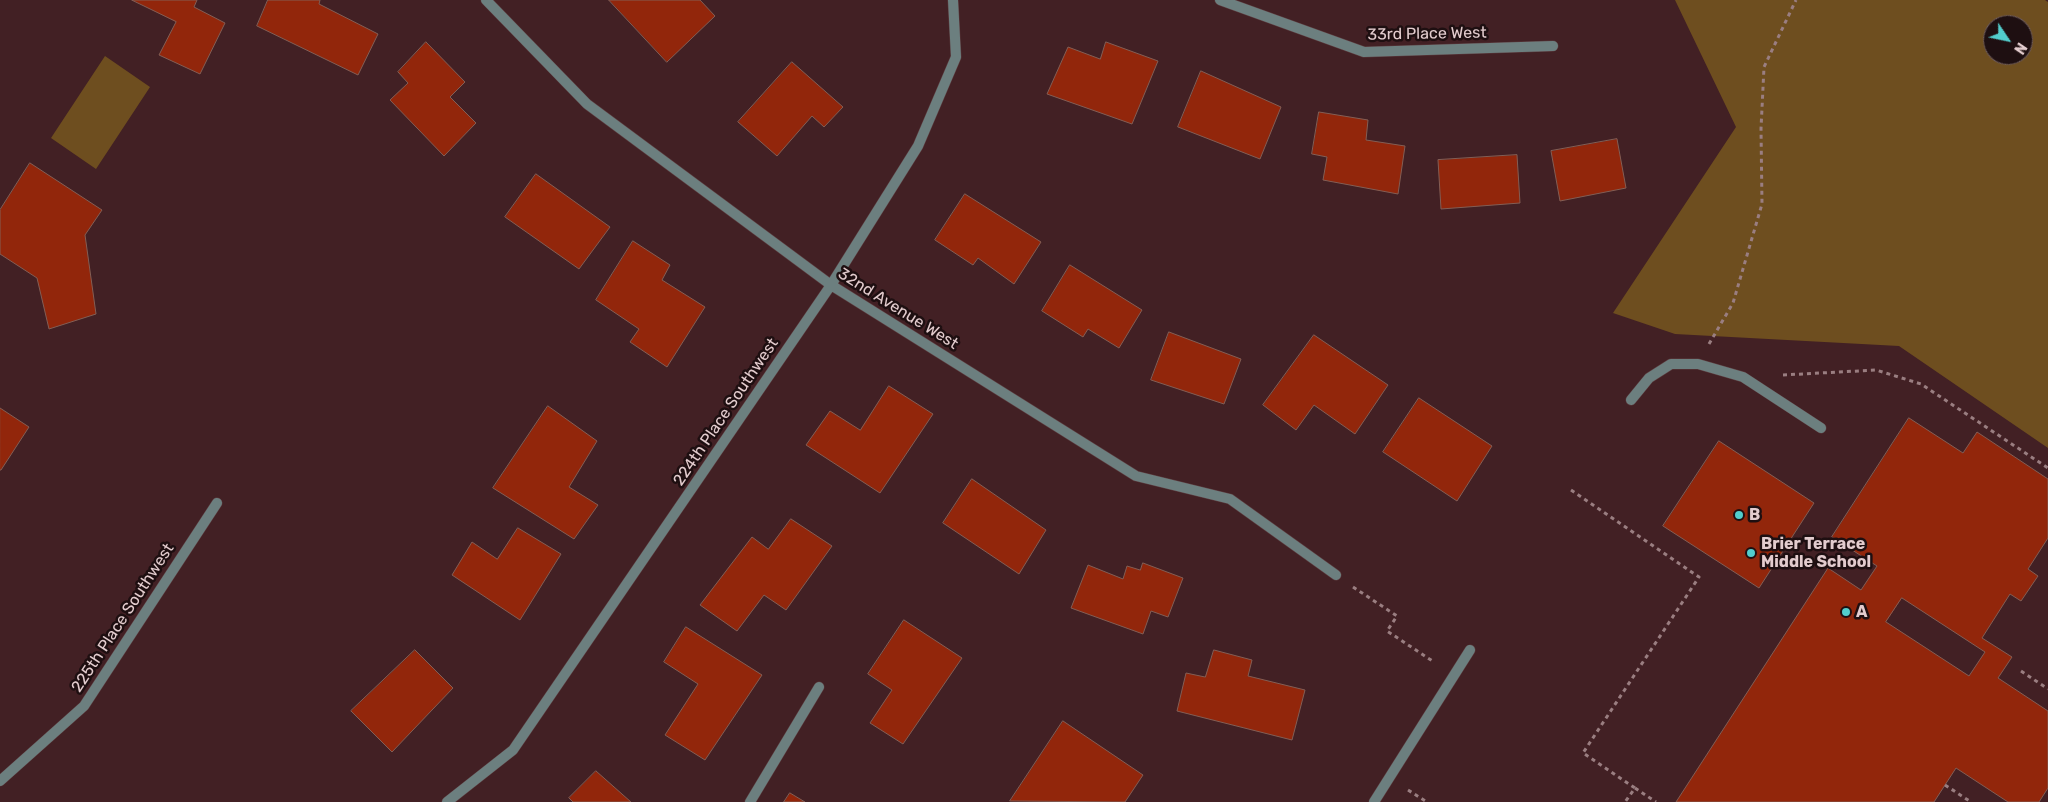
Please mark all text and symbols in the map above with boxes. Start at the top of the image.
north arrow [1983,15,2033,65]
street label: 33rd Place West [1367,23,1487,45]
text: N [2010,39,2030,57]
street label: 32nd Avenue West [834,264,962,354]
street label: 224th Place Southwest [669,335,783,489]
place label: B [1749,505,1760,525]
marker: B [1733,509,1745,521]
place label: Brier Terrace Middle School [1761,534,1871,572]
street label: 225th Place Southwest [68,540,178,696]
marker: Brier Terrace Middle School [1745,547,1757,559]
place label: A [1856,602,1867,622]
marker: A [1840,606,1852,618]

